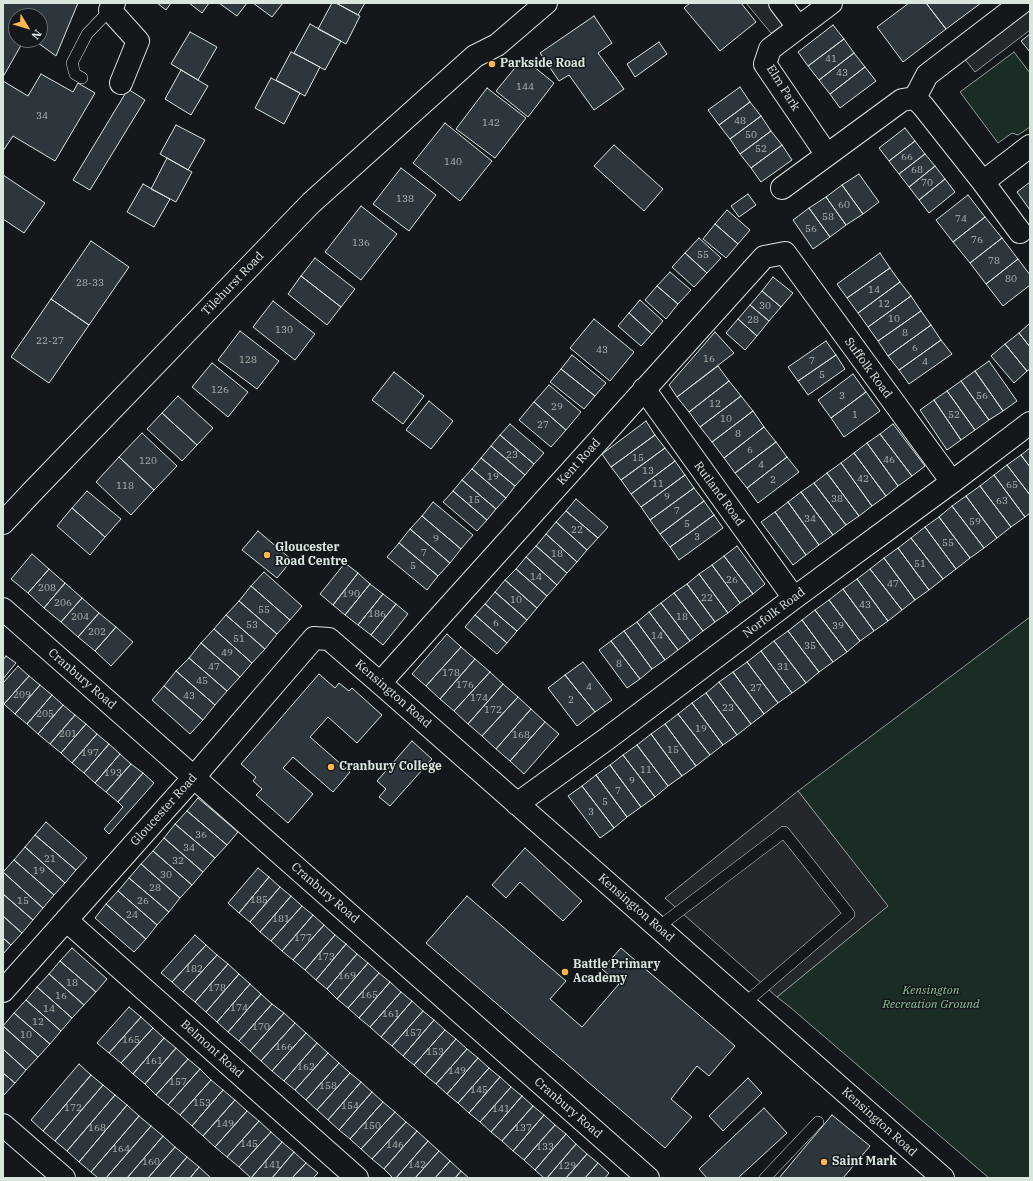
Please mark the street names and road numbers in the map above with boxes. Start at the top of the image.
street label: Elm Park [763,62,803,114]
street label: Tilehurst Road [199,249,267,319]
street label: Suffolk Road [841,335,895,401]
street label: Kent Road [554,436,604,488]
street label: Rutland Road [691,459,747,529]
street label: Norfolk Road [740,585,808,641]
street label: Cranbury Road [45,646,119,712]
street label: Kensington Road [352,657,434,731]
street label: Gloucester Road [128,771,200,849]
street label: Cranbury Road [288,860,362,926]
street label: Kensington Road [595,871,677,945]
street label: Belmont Road [178,1017,246,1081]
street label: Cranbury Road [531,1075,605,1141]
street label: Kensington Road [838,1084,920,1160]

